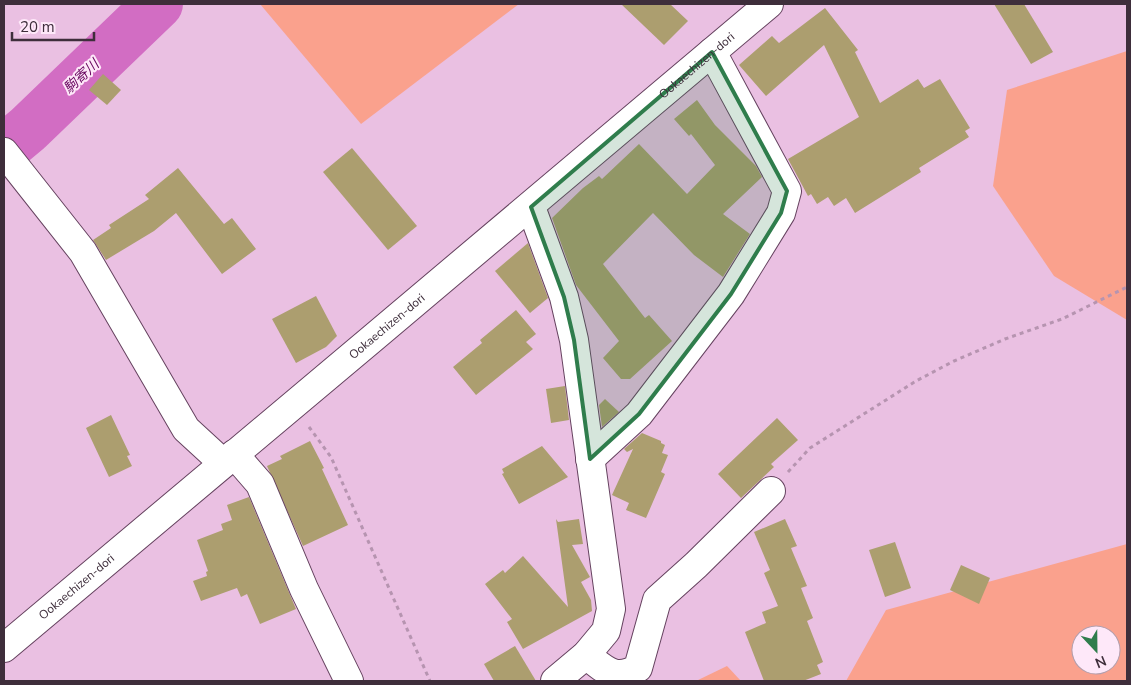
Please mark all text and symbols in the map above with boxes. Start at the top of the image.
scale bar [12,10,95,42]
text: 20 m [20,17,55,37]
street label: Ookaechizen-dori [655,29,738,102]
water label: 駒寄川 [60,54,105,98]
street label: Ookaechizen-dori [345,290,428,363]
street label: Ookaechizen-dori [35,550,118,623]
north arrow [1071,625,1121,675]
text: N [1092,651,1109,672]

